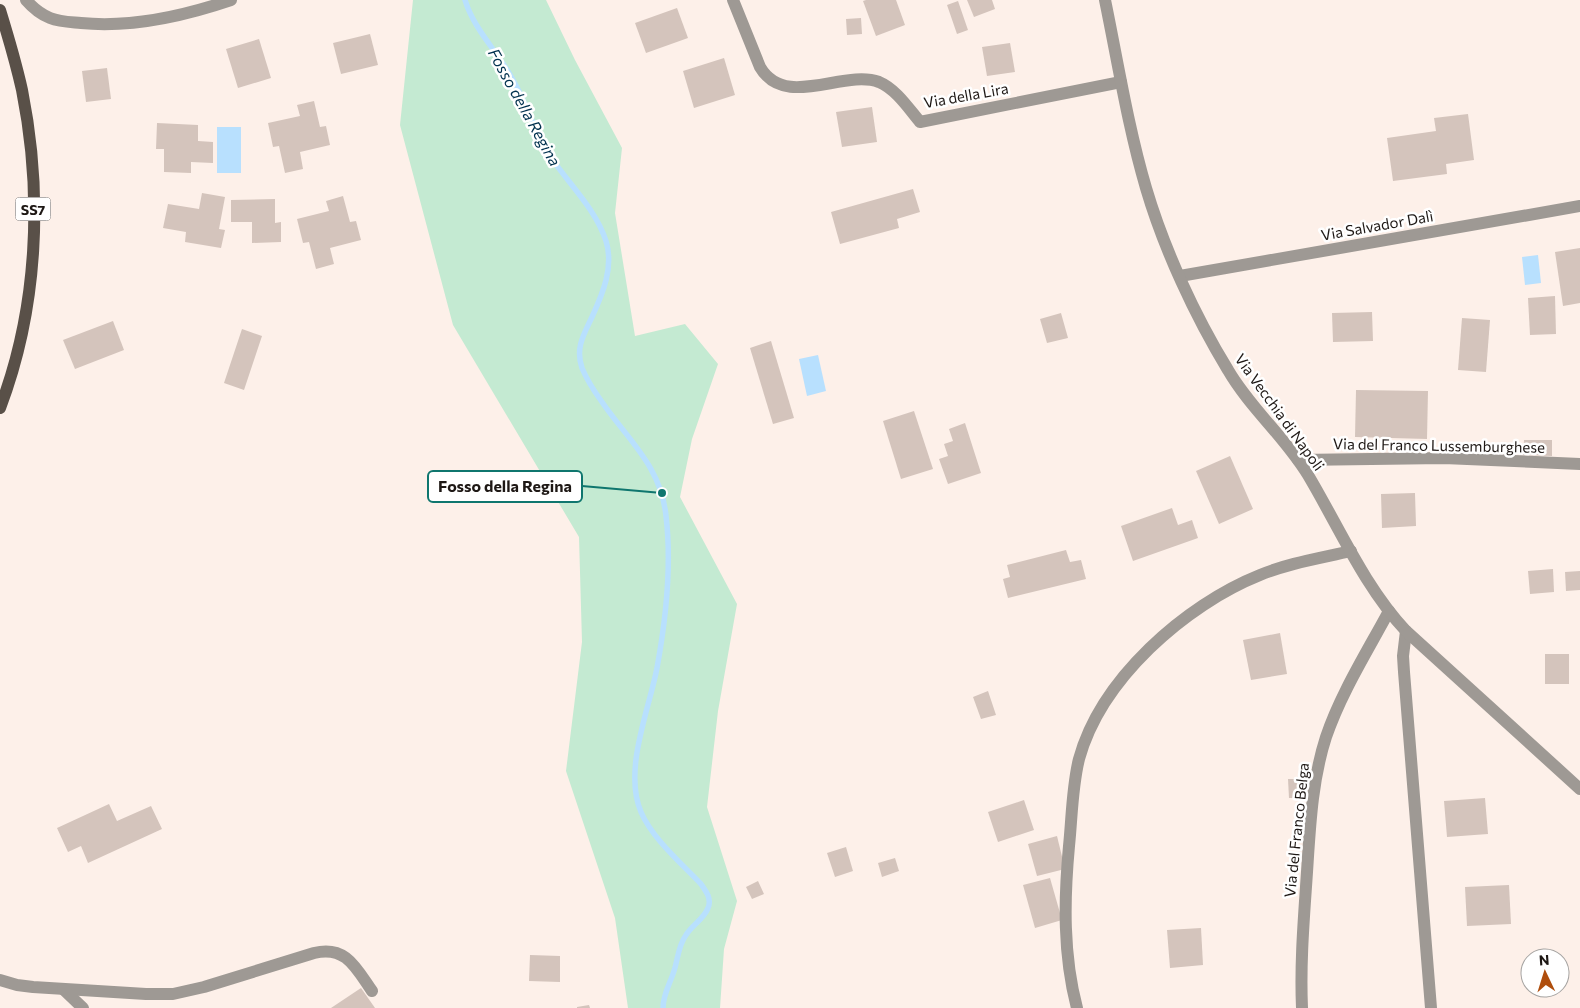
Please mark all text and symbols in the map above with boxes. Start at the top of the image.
water label: Fosso della Regina [485,45,565,169]
street label: Via della Lira [922,79,1010,111]
road number: SS7 [15,198,50,220]
street label: Via Salvador Dalì [1319,206,1435,244]
street label: Via Vecchia di Napoli [1232,350,1328,474]
street label: Via del Franco Lussemburghese [1333,434,1545,456]
callout: Fosso della Regina [428,471,582,502]
text: Fosso della Regina [438,476,572,495]
street label: Via del Franco Belga [1280,762,1312,898]
north arrow [1520,948,1570,998]
text: N [1538,951,1550,968]

